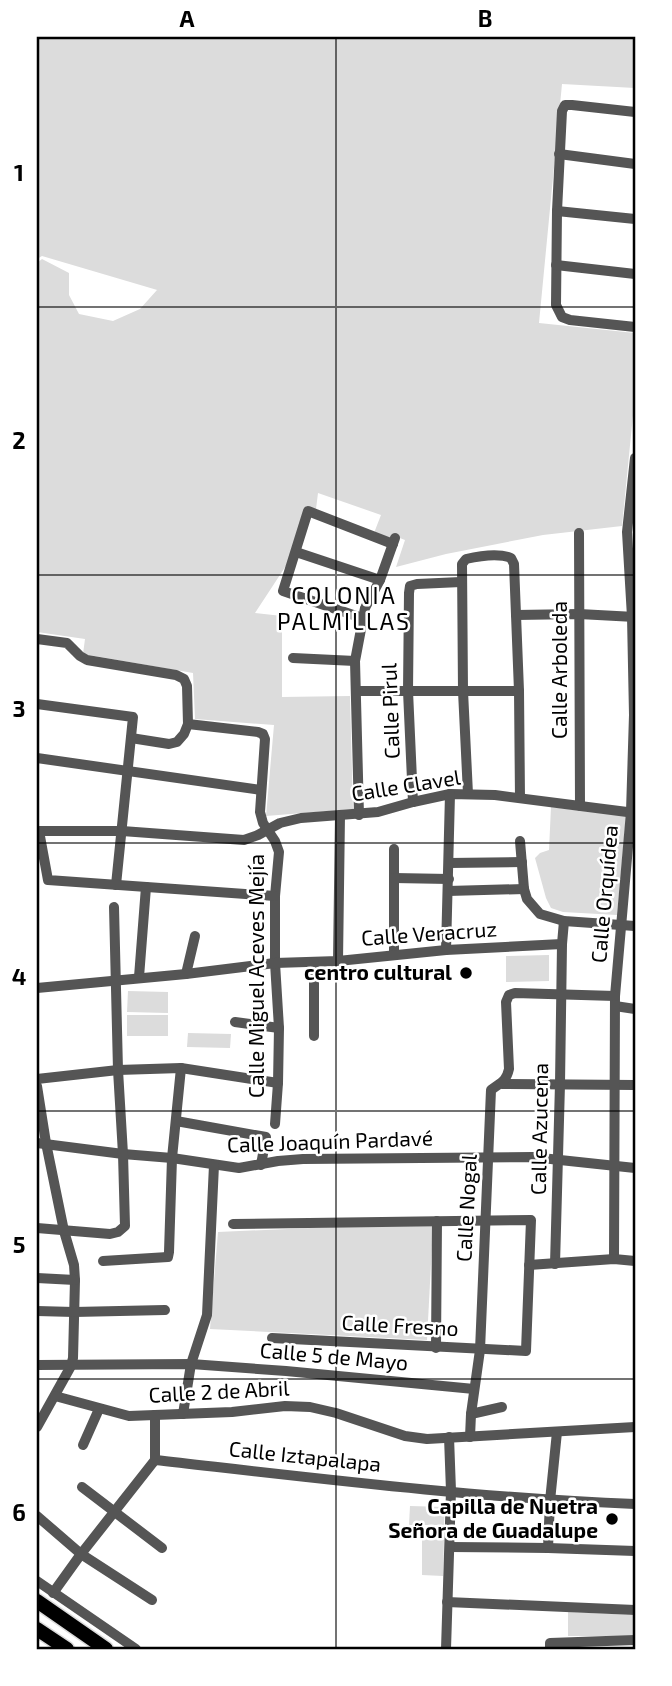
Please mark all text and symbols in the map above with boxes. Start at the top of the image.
text: A [179,4,195,32]
text: B [478,4,492,32]
text: 1 [14,158,24,186]
text: 2 [12,426,26,454]
district label: COLONIA PALMILLAS [277,581,411,635]
street label: Calle Arboleda [546,601,571,739]
street label: Calle Pirul [375,662,404,760]
text: 3 [12,694,26,722]
street label: Calle Clavel [349,763,463,805]
street label: Calle Orquídea [585,824,622,964]
street label: Calle Miguel Aceves Mejía [243,854,269,1098]
street label: Calle Veracruz [360,915,498,950]
place label: centro cultural [304,959,452,984]
text: 4 [12,962,26,990]
marker: centro cultural [458,965,474,981]
street label: Calle Azucena [525,1063,552,1195]
street label: Calle Joaquín Pardavé [227,1124,433,1157]
street label: Calle Nogal [450,1153,481,1263]
text: 5 [13,1230,25,1258]
street label: Calle Fresno [341,1309,459,1340]
street label: Calle 5 de Mayo [259,1337,409,1374]
street label: Calle 2 de Abril [148,1374,291,1407]
street label: Calle Iztapalapa [228,1435,382,1476]
place label: Capilla de Nuetra Señora de Guadalupe [388,1493,598,1542]
text: 6 [12,1498,26,1526]
marker: Capilla de Nuetra Señora de Guadalupe [604,1511,620,1527]

